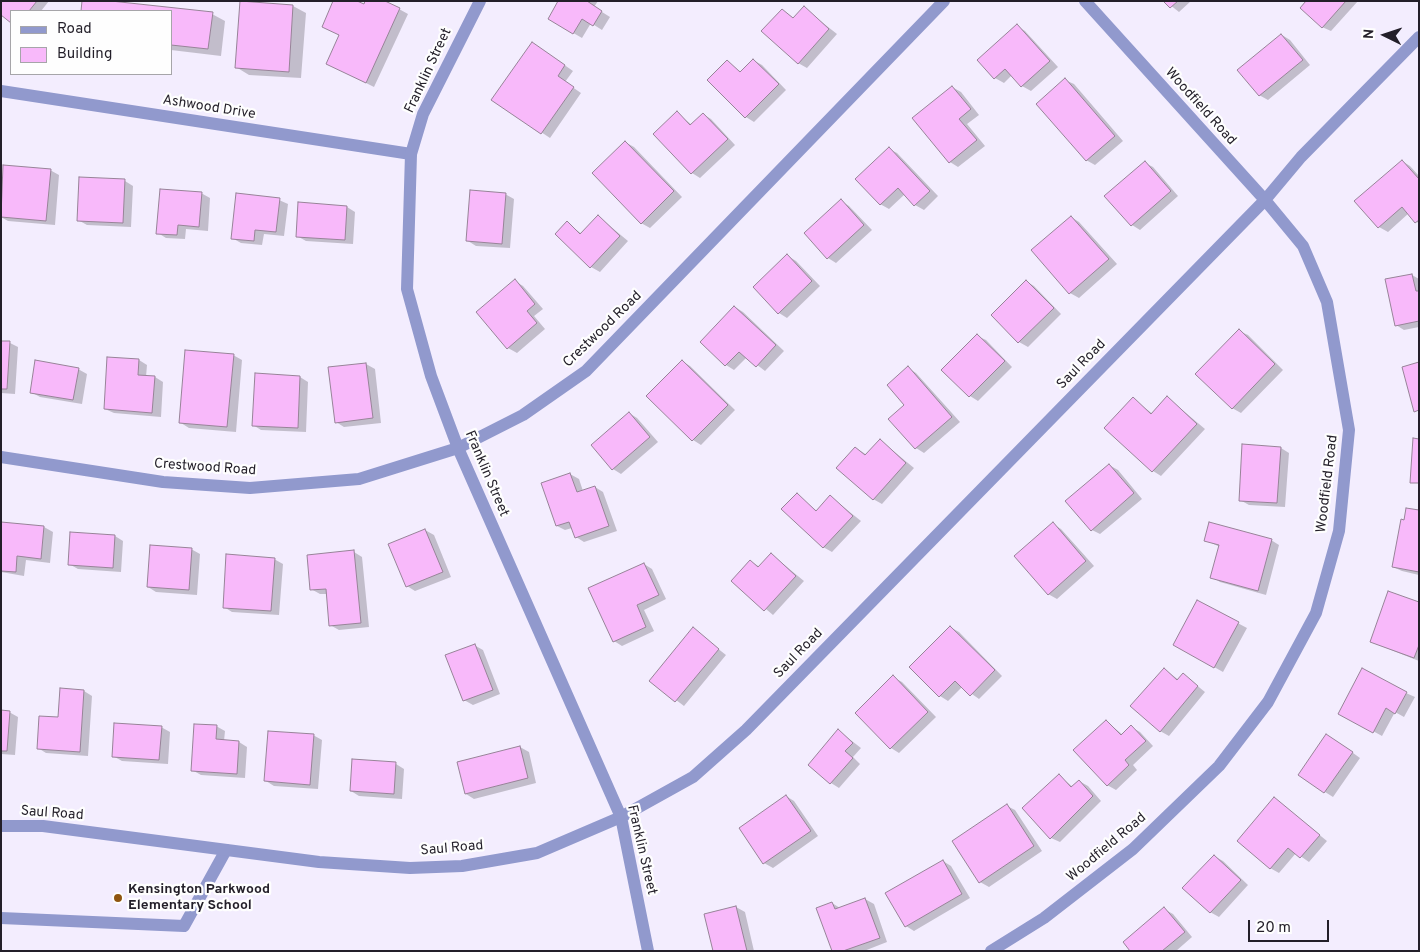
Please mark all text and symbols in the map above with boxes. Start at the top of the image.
legend [10,10,172,75]
north arrow [1360,10,1410,60]
text: Road [57,20,92,39]
street label: Franklin Street [402,26,456,116]
text: N [1361,28,1378,40]
text: Building [57,45,112,64]
street label: Woodfield Road [1161,65,1239,149]
street label: Ashwood Drive [161,92,257,124]
street label: Crestwood Road [560,288,646,372]
street label: Saul Road [1054,337,1110,393]
street label: Franklin Street [460,428,512,520]
street label: Woodfield Road [1314,434,1342,534]
street label: Crestwood Road [153,456,257,480]
street label: Saul Road [771,626,827,682]
street label: Saul Road [20,803,84,825]
street label: Franklin Street [622,803,660,897]
street label: Woodfield Road [1064,810,1150,886]
street label: Saul Road [420,838,484,860]
place label: Kensington Parkwood Elementary School [128,882,270,914]
marker: Kensington Parkwood Elementary School [112,892,124,904]
scale bar [1250,910,1331,942]
text: 20 m [1256,919,1291,938]

